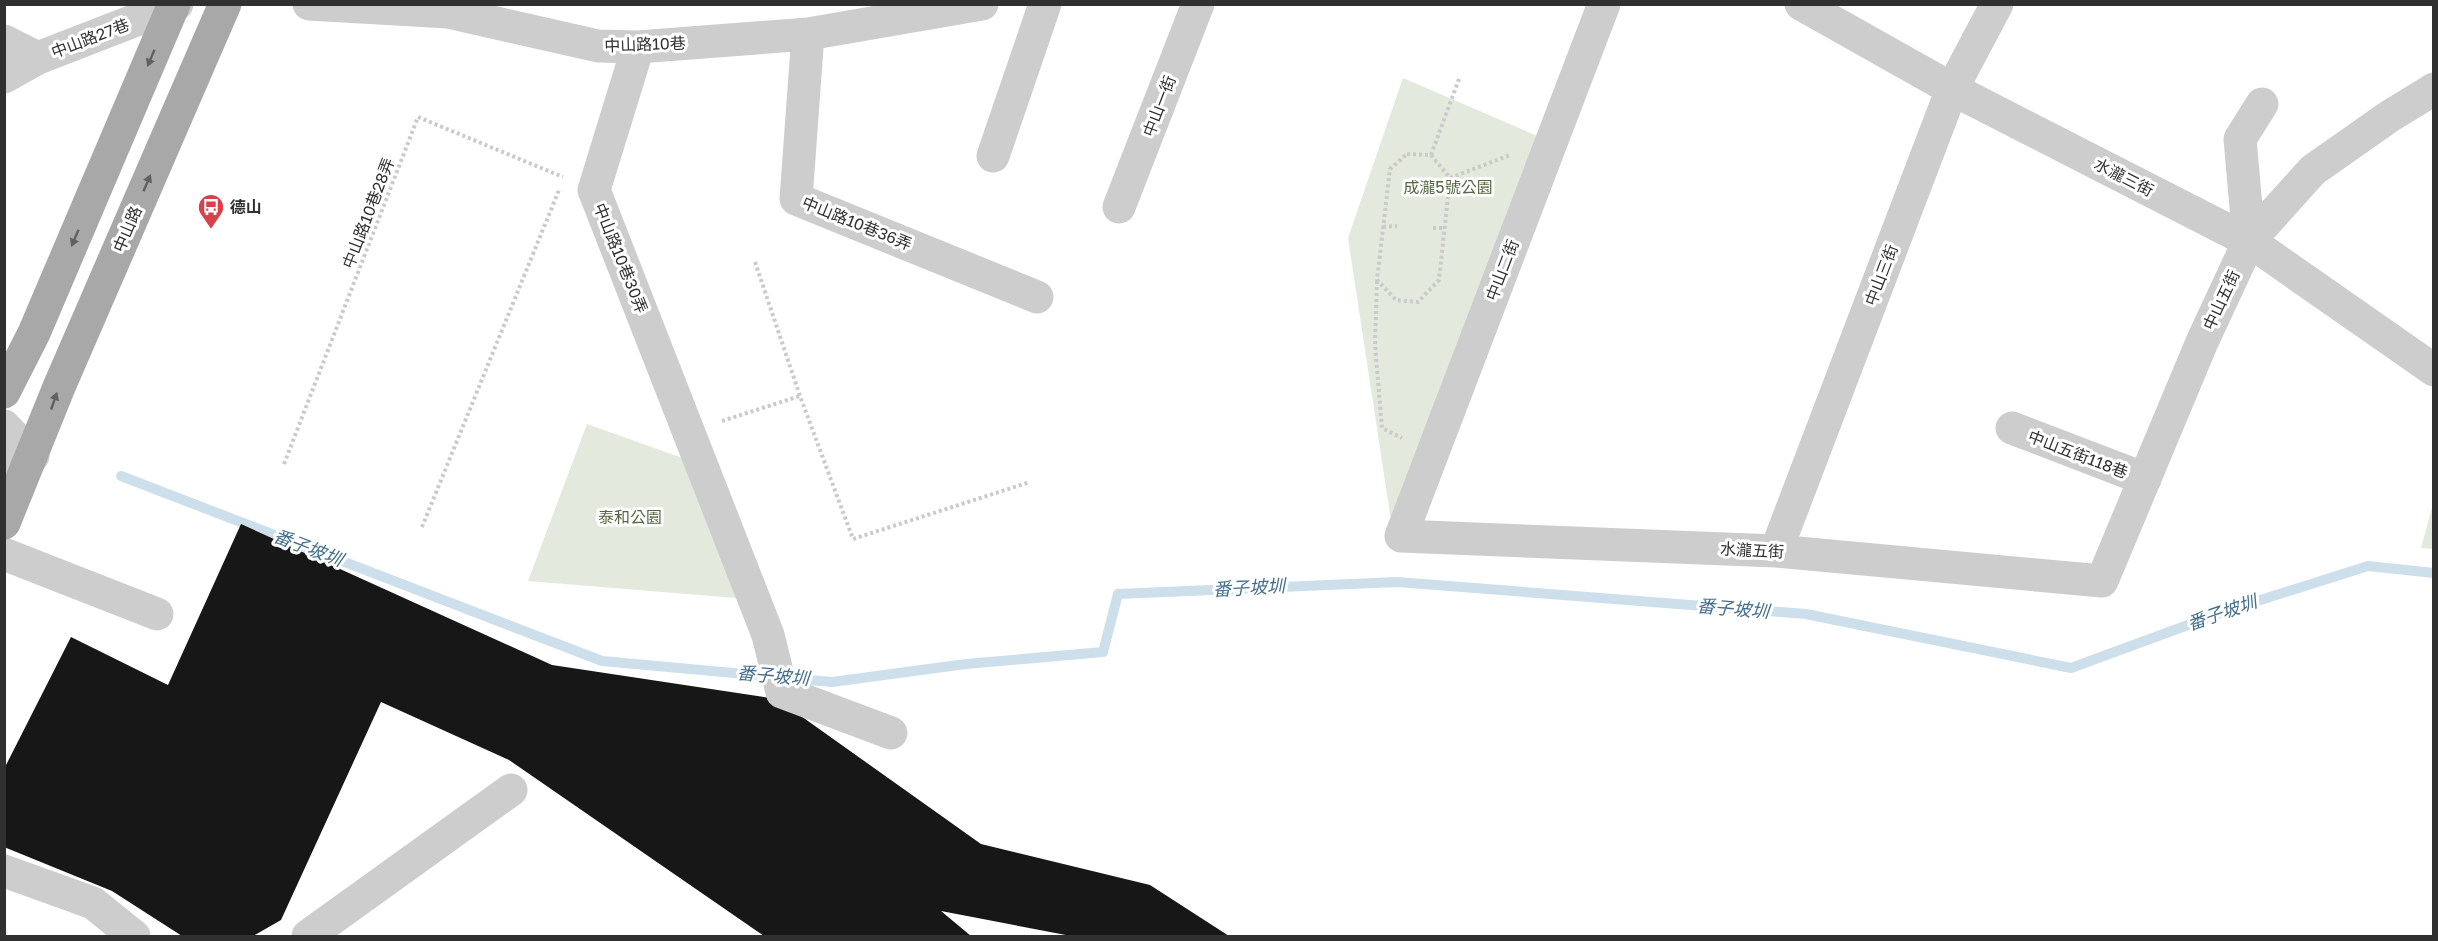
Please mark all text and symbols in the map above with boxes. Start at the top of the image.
street label: 中山路27巷 [48,14,132,62]
street label: 中山路10巷 [604,33,686,55]
one-way arrow [146,50,156,68]
street label: 中山一街 [1138,73,1180,139]
street label: 水瀧三街 [2091,154,2157,200]
street label: 中山路10巷28弄 [338,155,398,271]
one-way arrow [143,175,152,192]
park label: 成瀧5號公園 [1403,177,1493,197]
bus stop icon: 德山 [196,192,226,230]
street label: 中山路10巷36弄 [799,192,915,254]
place label: 德山 [230,197,262,217]
street label: 中山路10巷30弄 [590,200,652,316]
street label: 中山路 [108,203,146,255]
one-way arrow [70,229,79,246]
street label: 中山二街 [1481,237,1523,303]
street label: 中山三街 [1860,242,1902,308]
street label: 中山五街 [2198,267,2244,333]
one-way arrow [50,392,60,410]
street label: 中山五街118巷 [2025,426,2131,482]
park label: 泰和公園 [598,507,662,527]
water label: 番子坡圳 [271,524,349,571]
street label: 水瀧五街 [1720,538,1784,562]
water label: 番子坡圳 [1212,574,1288,600]
water label: 番子坡圳 [2184,589,2262,634]
water label: 番子坡圳 [1696,594,1773,622]
water label: 番子坡圳 [736,661,813,689]

